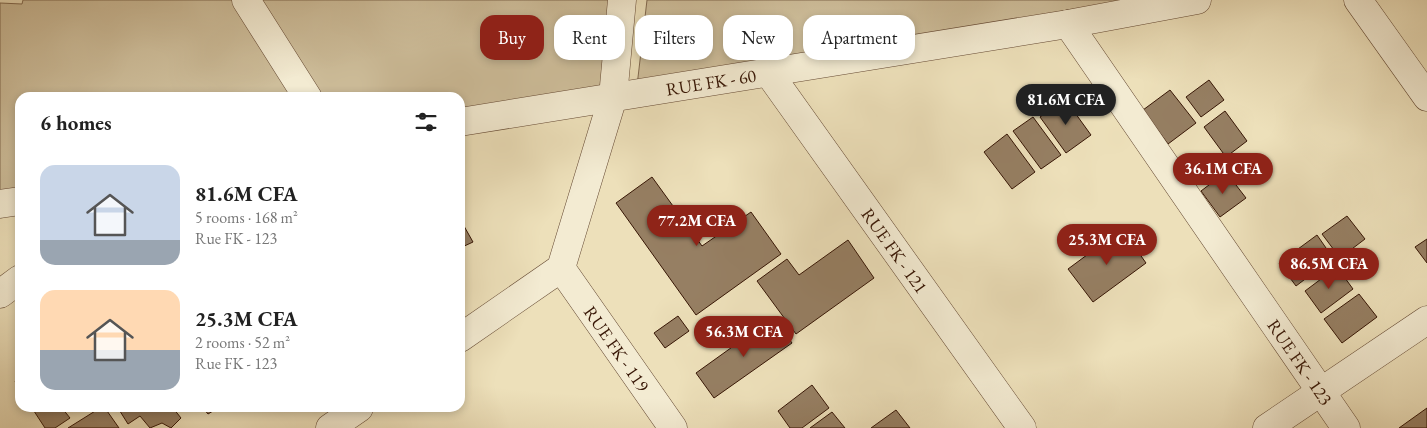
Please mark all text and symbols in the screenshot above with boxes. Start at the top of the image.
chip: Buy [480,15,544,60]
chip: Rent [554,15,625,60]
chip: Filters [635,15,713,60]
chip: New [723,15,793,60]
chip: Apartment [803,15,915,60]
street label: RUE FK - 60 [664,63,758,100]
pin: 81.6M CFA [1009,84,1123,126]
text: 81.6M CFA [1027,89,1105,110]
icon: filters [412,108,440,136]
text: 6 homes [40,109,112,136]
pin: 36.1M CFA [1166,152,1280,195]
text: 36.1M CFA [1184,158,1262,179]
text: 81.6M CFA [195,180,298,207]
icon: home [80,185,140,245]
street label: RUE FK - 121 [857,203,933,297]
pin: 77.2M CFA [640,204,754,247]
text: 5 rooms · 168 m² [195,207,298,228]
text: 77.2M CFA [658,210,736,231]
pin: 25.3M CFA [1050,224,1164,266]
text: Rue FK - 123 [195,228,277,249]
text: 25.3M CFA [1068,229,1146,250]
pin: 86.5M CFA [1272,248,1386,290]
text: 86.5M CFA [1290,253,1368,274]
street label: RUE FK - 119 [579,301,655,396]
text: 25.3M CFA [195,305,298,332]
icon: home [80,310,140,370]
street label: RUE FK - 123 [1263,314,1338,409]
pin: 56.3M CFA [687,316,801,358]
text: 56.3M CFA [705,321,783,342]
text: 2 rooms · 52 m² [195,332,290,353]
text: Rue FK - 123 [195,353,277,374]

